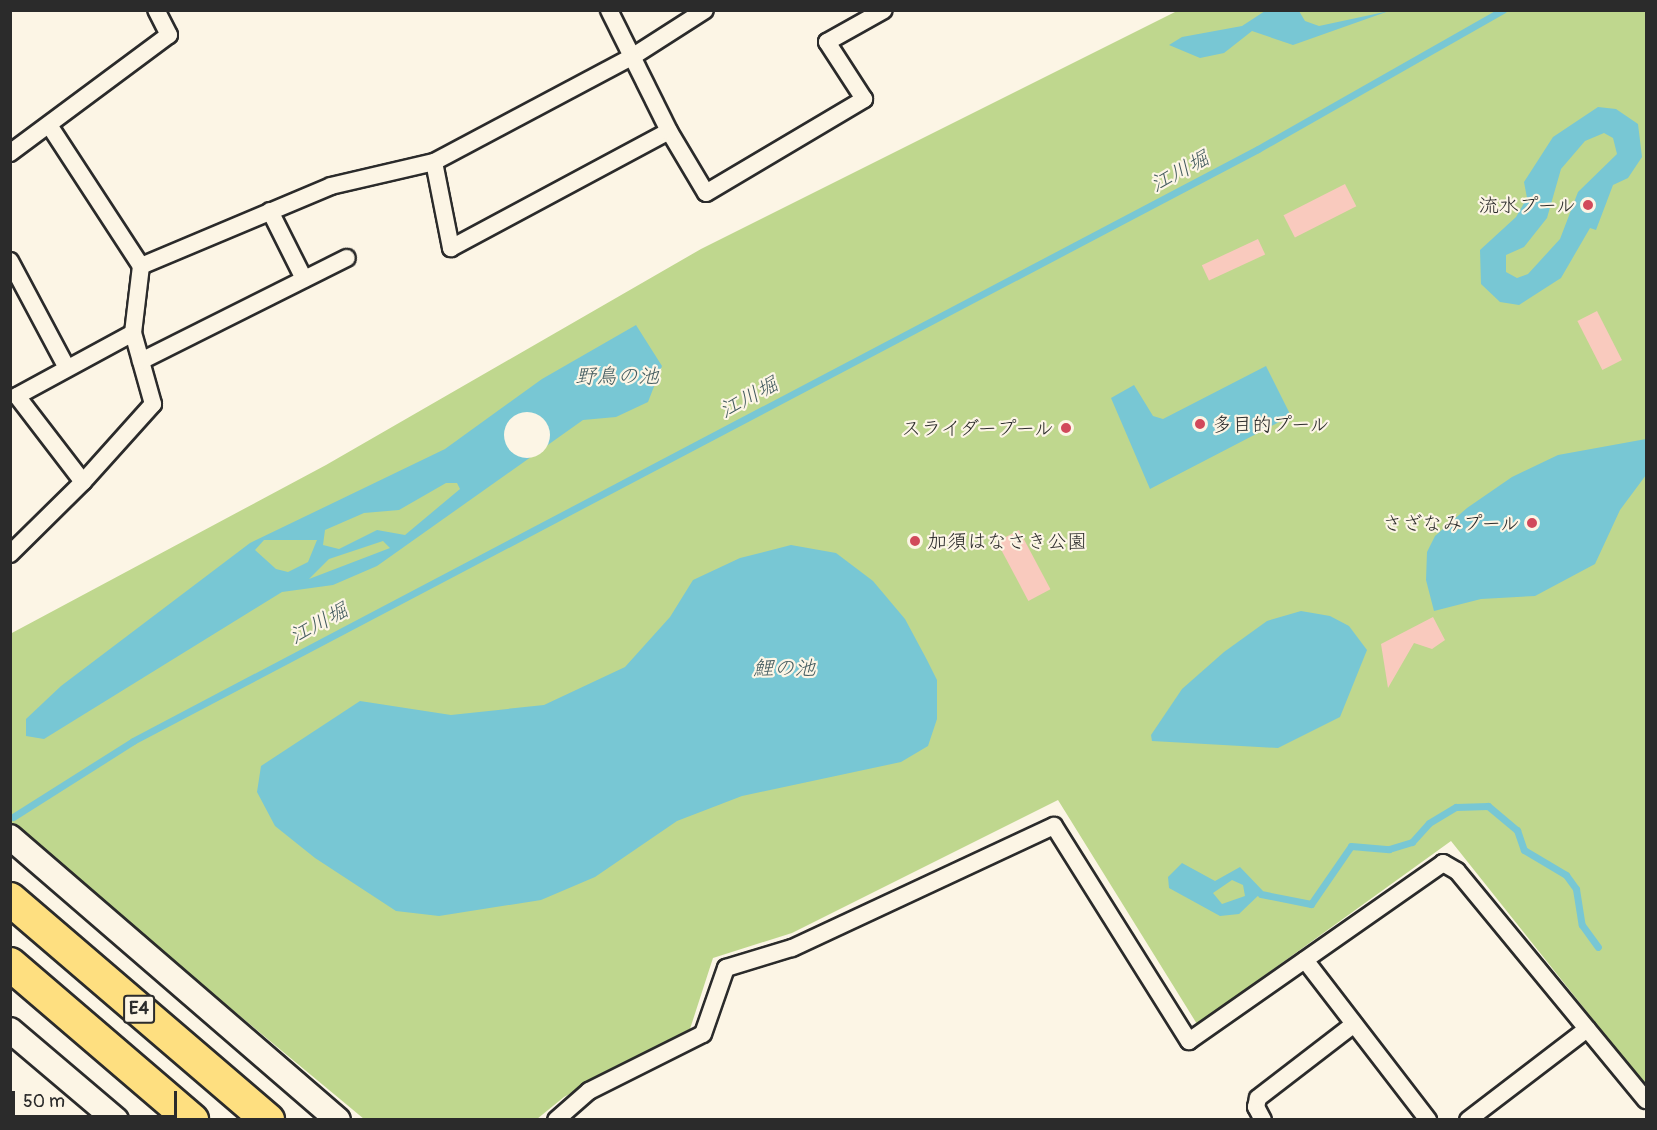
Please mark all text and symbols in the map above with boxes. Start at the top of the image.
water label: 江川堀 [1146,146,1214,198]
place label: 流水プール [1477,193,1576,217]
marker: 流水プール [1581,198,1595,212]
water label: 野鳥の池 [575,364,659,390]
water label: 江川堀 [715,372,783,424]
place label: 多目的プール [1212,412,1331,436]
place label: スライダープール [897,416,1054,440]
marker: 多目的プール [1193,417,1207,431]
marker: スライダープール [1059,421,1073,435]
place label: さざなみプール [1381,511,1520,535]
marker: さざなみプール [1525,516,1539,530]
place label: 加須はなさき公園 [927,529,1087,553]
marker: 加須はなさき公園 [908,534,922,548]
water label: 江川堀 [285,598,353,650]
water label: 鯉の池 [753,656,815,682]
road number: E4 [122,994,156,1024]
scale bar [15,1079,180,1117]
text: 50 m [23,1090,65,1113]

